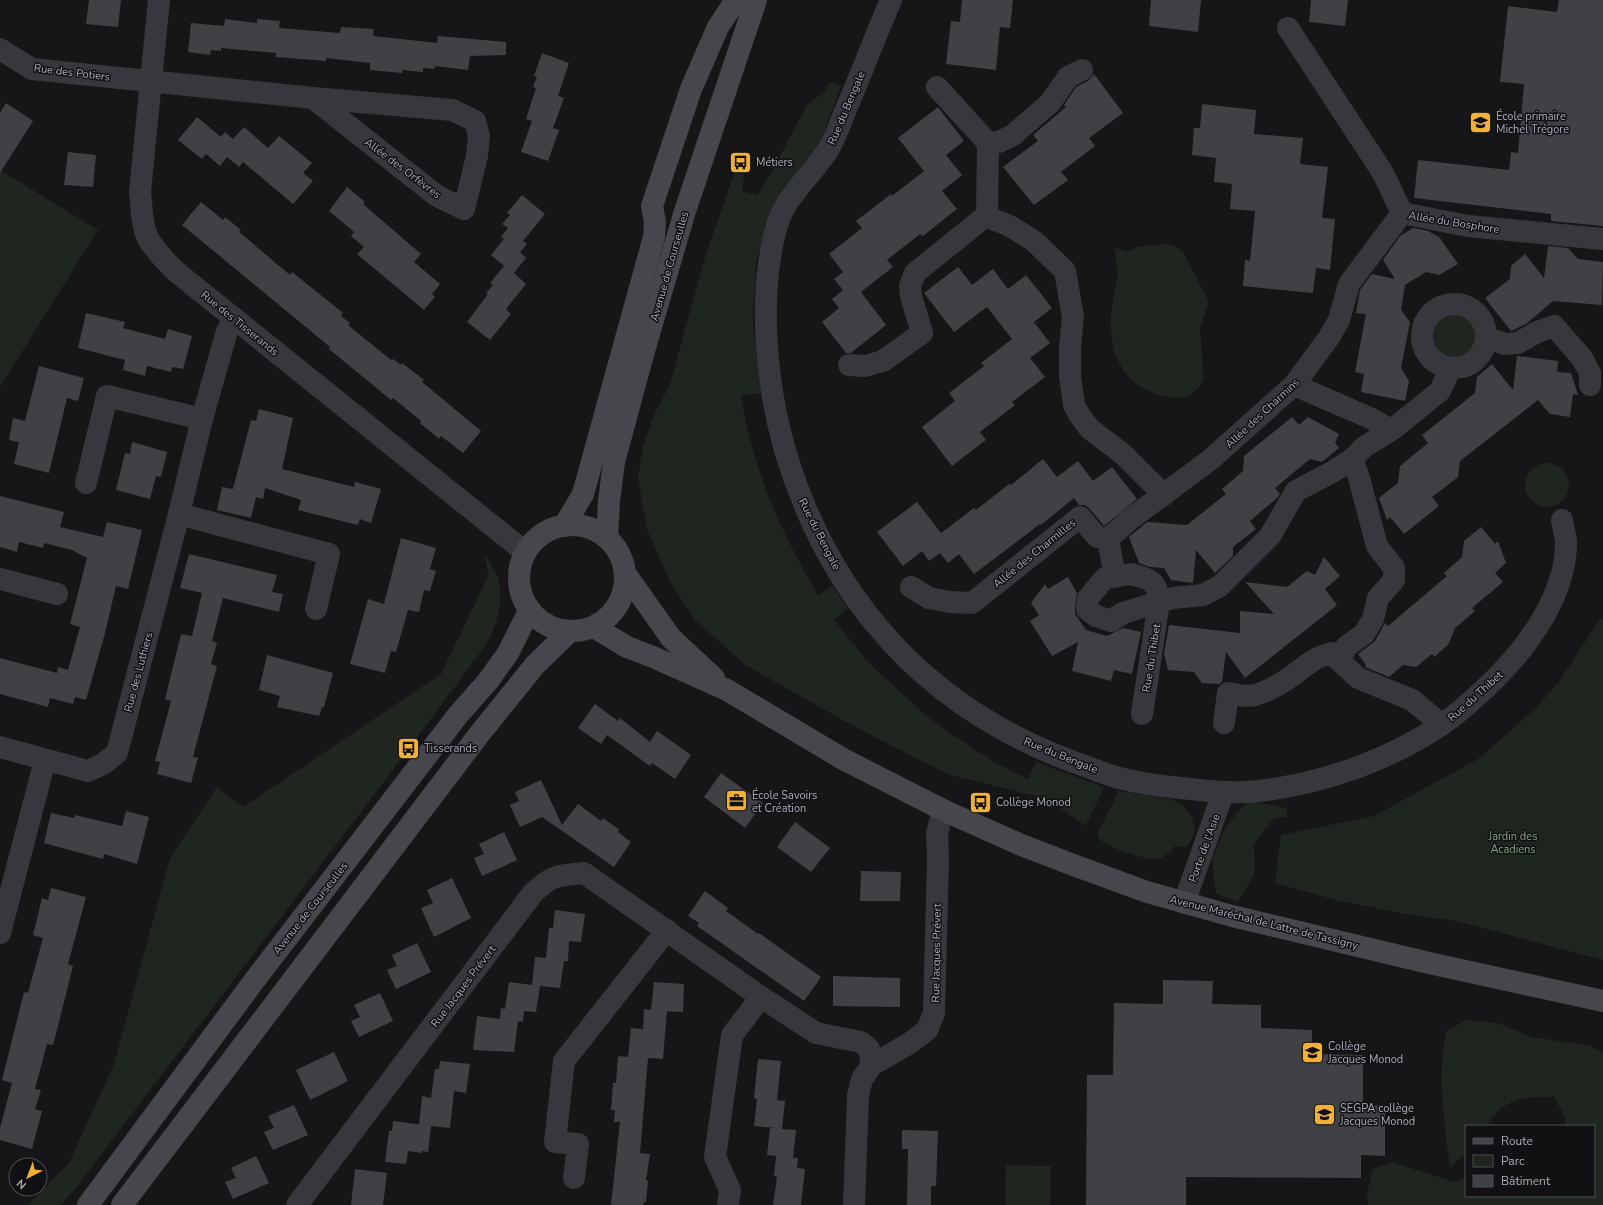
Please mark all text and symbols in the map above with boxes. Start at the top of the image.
street label: Rue des Potiers [33,60,111,85]
street label: Rue du Bengale [824,69,869,147]
place label: École primaire Michel Trégore [1496,108,1569,137]
school or university icon: École primaire Michel Trégore [1467,109,1493,135]
street label: Allée des Orfèvres [361,135,444,202]
bus stop icon: Métiers [728,149,754,175]
place label: Métiers [756,155,793,170]
street label: Allée du Bosphore [1407,208,1501,237]
street label: Avenue de Courseulles [647,210,692,323]
street label: Rue des Tisserands [198,287,282,359]
street label: Allée des Charmins [1222,375,1303,452]
street label: Rue du Bengale [795,496,844,573]
street label: Allée des Charmilles [990,515,1079,591]
street label: Rue du Thibet [1139,623,1164,693]
street label: Rue des Luthiers [121,630,156,714]
street label: Rue du Thibet [1445,668,1506,725]
street label: Rue du Bengale [1022,734,1100,777]
bus stop icon: Tisserands [395,735,421,761]
place label: Tisserands [424,741,477,756]
place label: École Savoirs et Création [752,787,817,816]
office icon: École Savoirs et Création [724,788,750,814]
bus stop icon: Collège Monod [968,789,994,815]
place label: Collège Monod [996,795,1071,810]
street label: Porte de l'Asie [1185,812,1224,884]
park label: Jardin des Acadiens [1488,829,1537,857]
street label: Avenue de Courseulles [270,859,351,958]
street label: Avenue Maréchal de Lattre de Tassigny [1168,892,1360,953]
street label: Rue Jacques Prévert [928,903,945,1003]
street label: Rue Jacques Prévert [428,942,499,1030]
school or university icon: Collège Jacques Monod [1299,1039,1325,1065]
place label: Collège Jacques Monod [1327,1039,1403,1067]
school or university icon: SEGPA collège Jacques Monod [1311,1101,1337,1127]
place label: SEGPA collège Jacques Monod [1339,1101,1415,1129]
legend [1465,1125,1595,1197]
text: Route [1501,1133,1533,1149]
text: Parc [1501,1153,1525,1169]
north arrow [8,1157,48,1197]
text: Bâtiment [1501,1173,1551,1189]
text: N [14,1176,30,1192]

